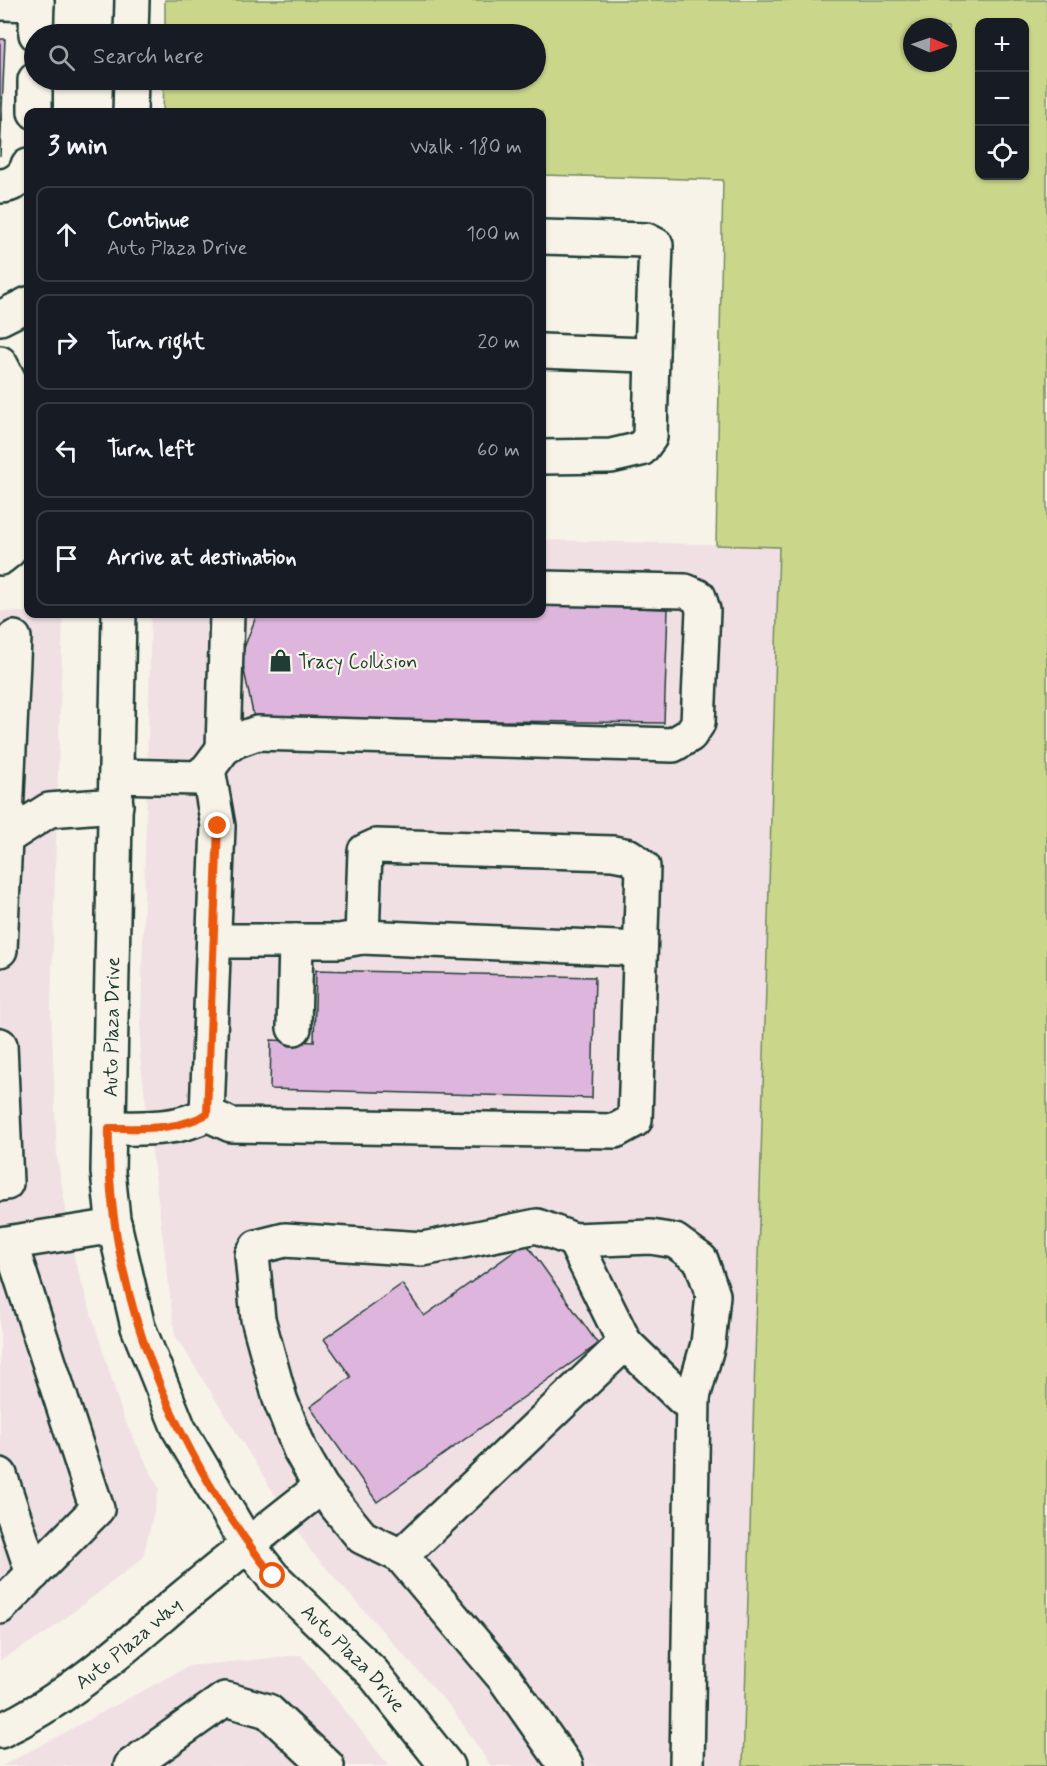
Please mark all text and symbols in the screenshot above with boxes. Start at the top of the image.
north arrow [903,18,957,72]
map controls [975,18,1029,180]
button: + [975,18,1029,72]
search box [24,24,546,90]
icon: search [45,41,78,74]
text: Search here [93,43,204,71]
button: − [975,72,1029,126]
button: locate [975,126,1029,180]
text: 3 min [48,130,108,164]
text: Walk · 180 m [410,134,522,161]
text: Continue [107,207,189,235]
icon: ahead [50,218,83,251]
text: 100 m [466,221,520,248]
text: Auto Plaza Drive [107,235,247,262]
icon: right [50,326,83,359]
text: Turn right [107,328,205,356]
text: 20 m [477,329,520,356]
icon: left [50,434,83,467]
text: Turn left [107,436,195,464]
text: 60 m [477,437,520,464]
icon: arrive [50,542,83,575]
text: Arrive at destination [107,544,297,572]
shop icon: Tracy Collision [267,648,293,674]
place label: Tracy Collision [298,649,417,676]
route end [204,812,230,838]
street label: Auto Plaza Drive [98,957,127,1097]
route start [259,1562,285,1588]
street label: Auto Plaza Way [70,1592,188,1696]
street label: Auto Plaza Drive [294,1599,411,1718]

